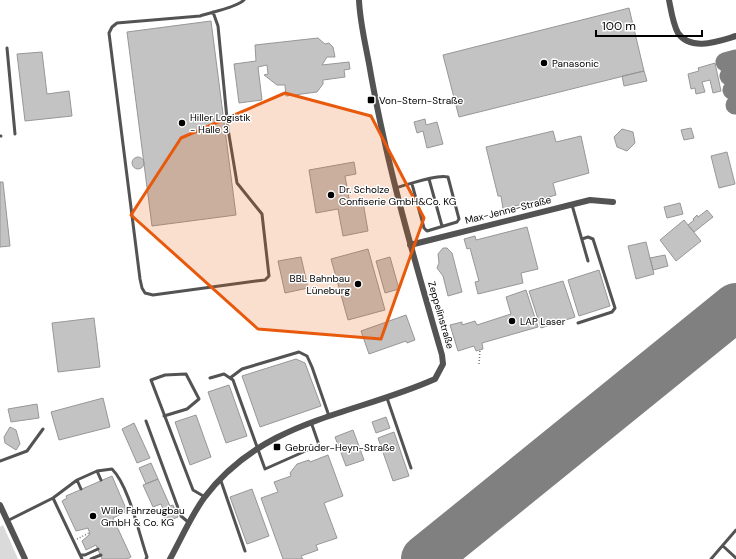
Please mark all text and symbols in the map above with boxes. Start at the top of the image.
scale bar [596,12,702,38]
text: 100 m [602,18,636,34]
place label: Panasonic [552,57,599,70]
marker: Panasonic [539,58,549,68]
place label: Von-Stern-Straße [379,94,464,107]
marker: Von-Stern-Straße [366,95,376,105]
place label: Hiller Logistik - Halle 3 [190,111,251,136]
marker: Hiller Logistik - Halle 3 [177,118,187,128]
place label: Dr. Scholze Confiserie GmbH&Co. KG [339,183,456,208]
marker: Dr. Scholze Confiserie GmbH&Co. KG [326,190,336,200]
street label: Max-Jenne-Straße [463,193,553,227]
place label: BBL Bahnbau Lüneburg [290,272,350,297]
marker: BBL Bahnbau Lüneburg [353,279,363,289]
street label: Zeppelinstraße [425,280,457,351]
place label: LAP Laser [520,315,566,328]
marker: LAP Laser [507,316,517,326]
place label: Gebrüder-Heyn-Straße [285,441,395,454]
marker: Gebrüder-Heyn-Straße [272,442,282,452]
place label: Wille Fahrzeugbau GmbH & Co. KG [101,504,185,529]
marker: Wille Fahrzeugbau GmbH & Co. KG [88,511,98,521]

